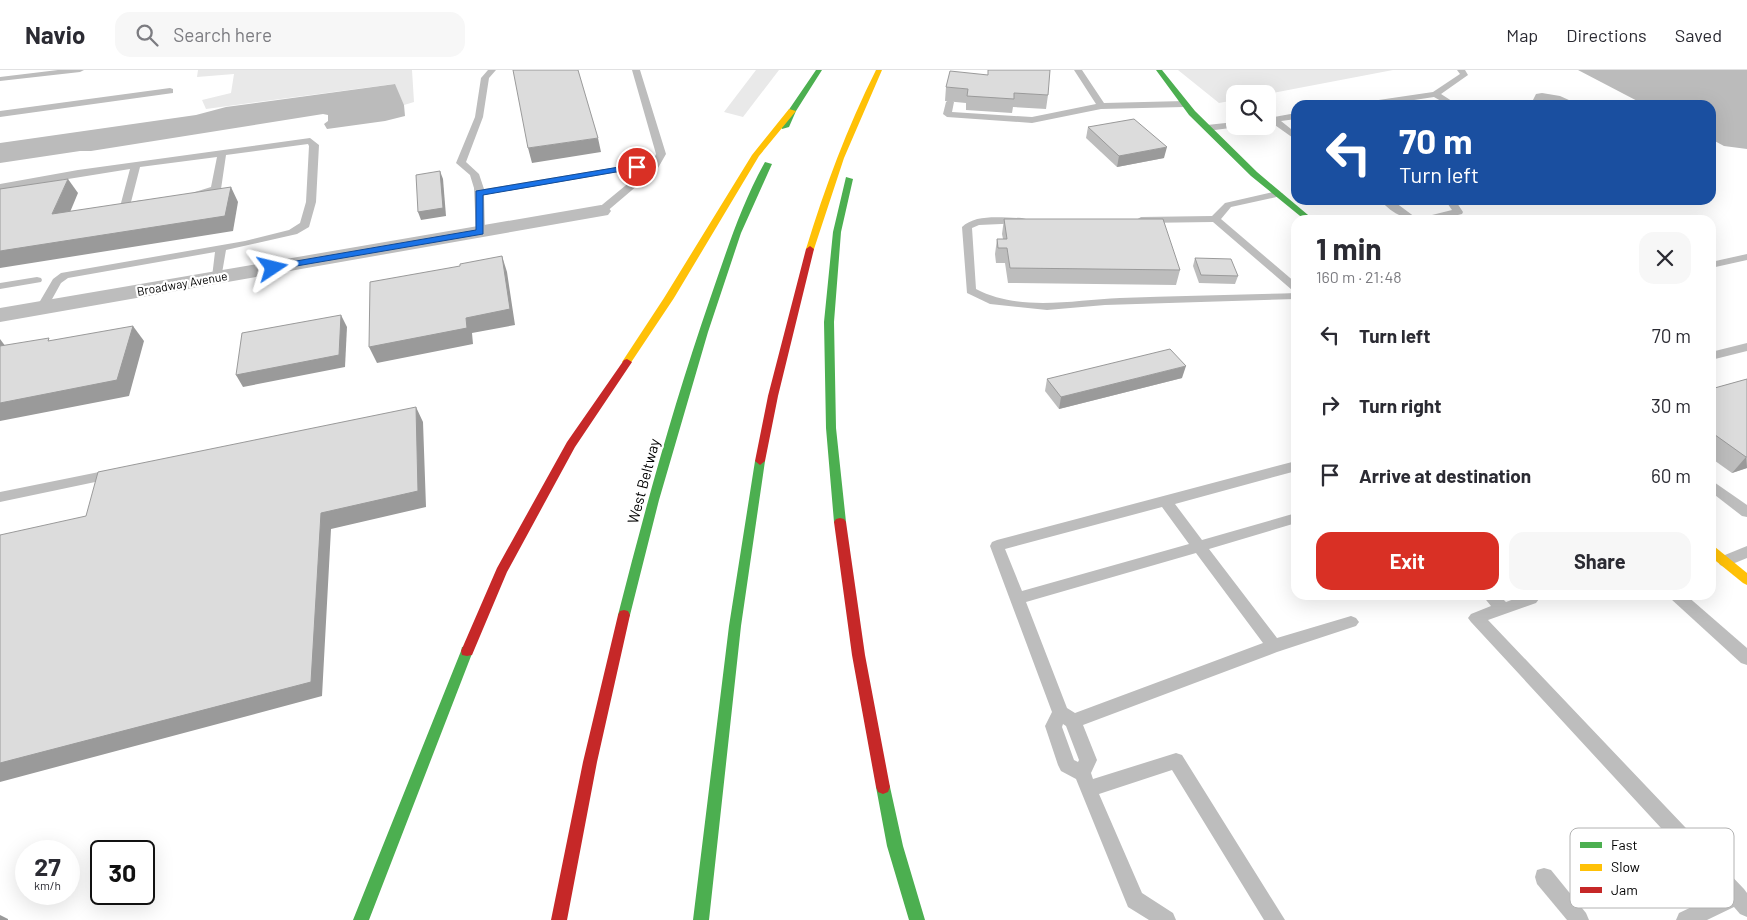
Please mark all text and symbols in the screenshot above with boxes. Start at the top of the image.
search box [115,12,465,57]
text: Navio [25,20,85,49]
icon: search [133,21,161,49]
text: Search here [173,23,272,46]
text: Map [1506,24,1538,46]
text: Directions [1566,24,1647,46]
text: Saved [1675,24,1722,46]
map controls [1226,85,1276,135]
button: search [1226,85,1276,135]
text: 70 m [1399,119,1473,161]
icon: left [1316,120,1381,185]
pin [616,146,658,188]
icon: arrive [623,153,651,181]
text: Turn left [1399,161,1479,187]
text: 1 min [1316,230,1382,266]
button: close [1639,232,1691,284]
position arrow [246,241,298,293]
text: 160 m · 21:48 [1316,267,1402,286]
street label: Broadway Avenue [136,268,228,298]
icon: left [1316,321,1344,349]
text: Turn left [1359,324,1430,347]
text: 70 m [1652,324,1691,347]
icon: right [1316,391,1344,419]
text: Turn right [1359,394,1441,417]
text: 30 m [1651,394,1691,417]
street label: West Beltway [623,436,663,526]
icon: arrive [1316,461,1344,489]
text: Arrive at destination [1359,464,1531,487]
text: 60 m [1651,464,1691,487]
button: Exit [1316,532,1499,590]
button: Share [1509,532,1691,590]
legend [1570,828,1734,908]
text: Fast [1611,836,1637,853]
speed limit sign: 30 [90,840,155,905]
text: 27 [34,851,61,881]
text: Slow [1611,858,1640,875]
text: km/h [34,878,61,892]
text: Jam [1611,881,1638,898]

